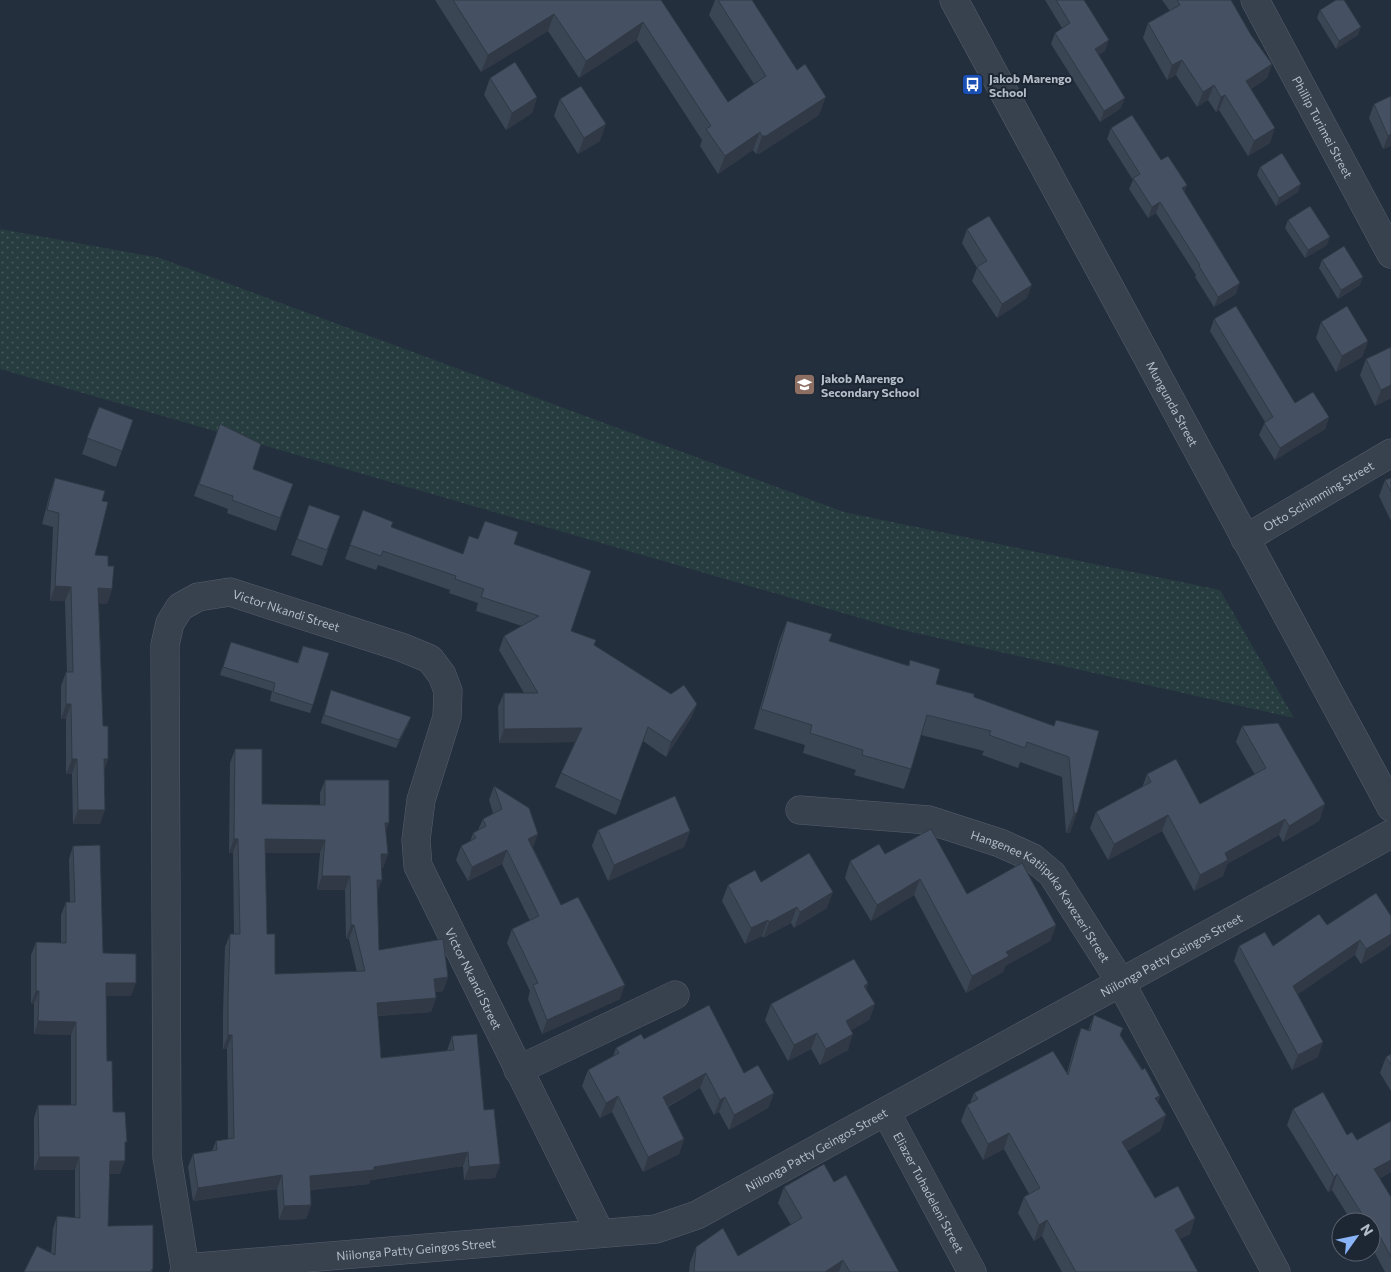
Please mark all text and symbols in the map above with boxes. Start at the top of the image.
place label: Jakob Marengo School [989,71,1072,99]
bus stop icon: Jakob Marengo School [961,73,985,97]
street label: Phillip Turimei Street [1290,74,1356,180]
street label: Mungunda Street [1144,359,1201,449]
place label: Jakob Marengo Secondary School [821,371,919,399]
school or university icon: Jakob Marengo Secondary School [793,373,817,397]
street label: Otto Schimming Street [1261,458,1376,534]
street label: Victor Nkandi Street [231,586,342,634]
street label: Hangenee Katiipuka Kavezeri Street [969,827,1113,965]
street label: Niilonga Patty Geingos Street [1098,910,1245,999]
street label: Victor Nkandi Street [443,926,505,1032]
street label: Niilonga Patty Geingos Street [743,1105,890,1194]
street label: Eliazer Tuhadeleni Street [891,1130,967,1255]
north arrow [1331,1212,1381,1262]
text: N [1357,1221,1377,1239]
street label: Niilonga Patty Geingos Street [336,1235,496,1262]

